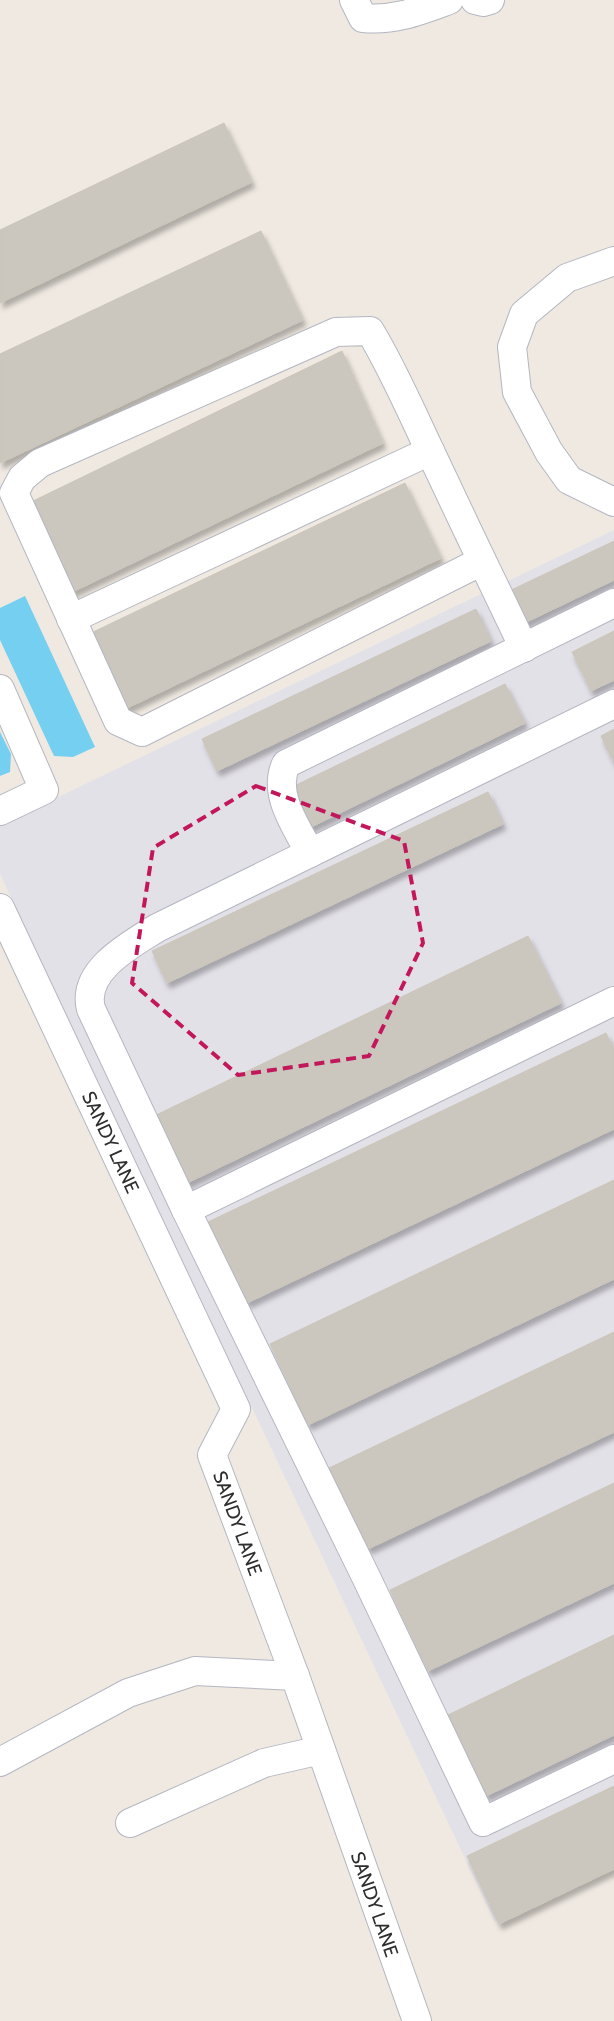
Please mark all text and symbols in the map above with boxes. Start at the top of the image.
street label: SANDY LANE [77,1088,144,1197]
street label: SANDY LANE [208,1468,267,1579]
street label: SANDY LANE [346,1849,403,1960]

